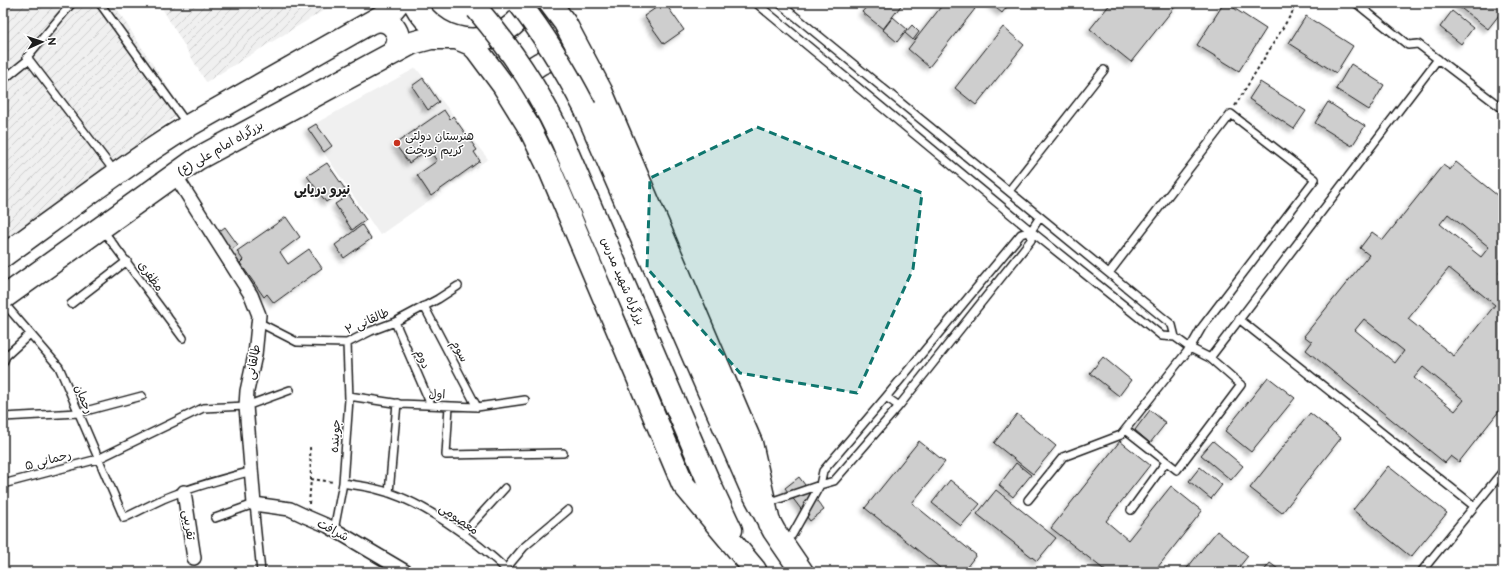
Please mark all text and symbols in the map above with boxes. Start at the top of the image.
north arrow [22,22,62,62]
text: N [45,37,58,46]
street label: بزرگراه امام علی (ع) [174,118,267,180]
place label: هنرستان دولتی کریم نوبخت [405,129,474,159]
marker: هنرستان دولتی کریم نوبخت [392,138,402,148]
district label: نیرو دریایی [294,182,350,198]
street label: بزرگراه شهید مدرس [597,235,648,328]
street label: مظفری [135,258,167,294]
street label: طالقانی ۲ [343,305,392,338]
street label: سوم [447,338,472,365]
street label: طالقانی [243,343,264,381]
street label: دوم [411,347,433,371]
street label: رحمان [71,382,96,416]
street label: اول [428,387,446,402]
street label: جوینده [327,419,344,453]
street label: رحمانی ۵ [23,447,73,474]
street label: معصومی [436,500,481,538]
street label: تقریبی [179,509,198,541]
street label: شرافت [314,516,351,545]

